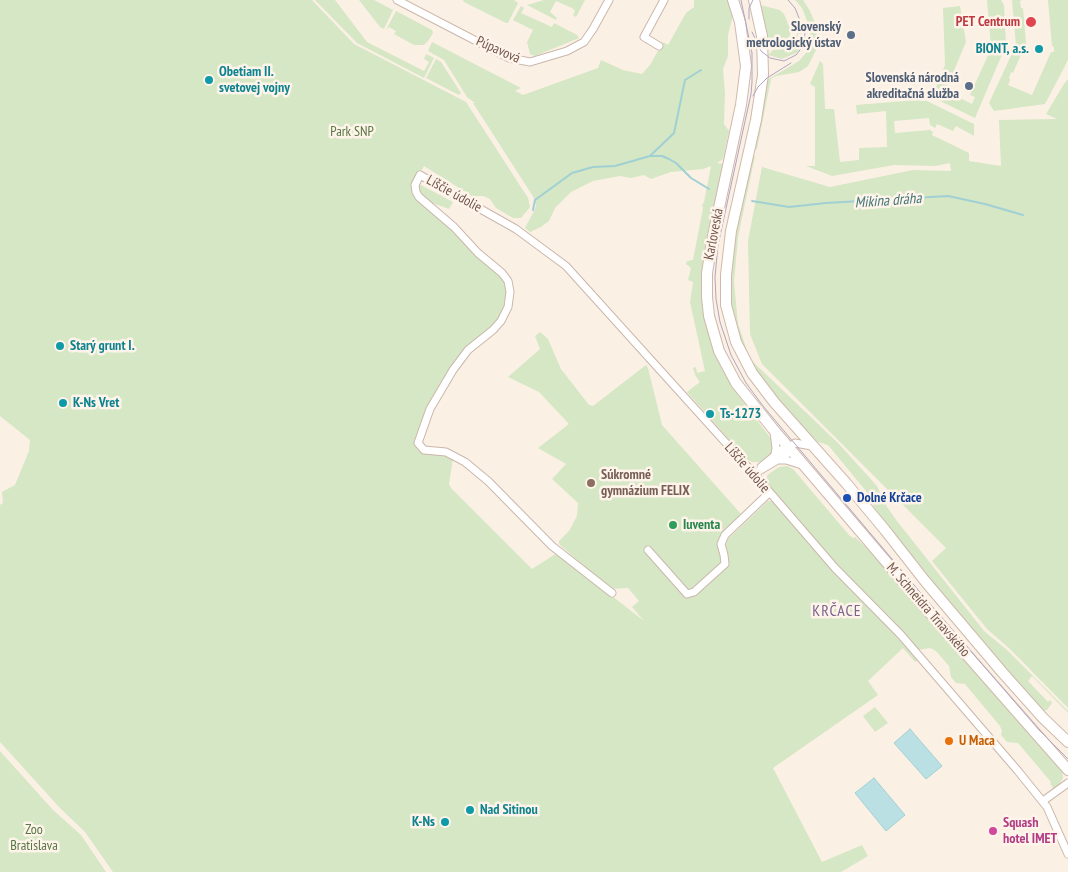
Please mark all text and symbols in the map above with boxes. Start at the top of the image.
place label: PET Centrum [956,14,1020,30]
marker: PET Centrum [1024,15,1038,29]
place label: Slovenský metrologický ústav [746,19,841,52]
marker: Slovenský metrologický ústav [845,29,857,41]
street label: Púpavová [473,33,523,67]
place label: BIONT, a.s. [976,41,1029,57]
marker: BIONT, a.s. [1033,43,1045,55]
place label: Obetiam II. svetovej vojny [219,64,290,96]
place label: Slovenská národná akreditačná služba [866,70,959,102]
marker: Obetiam II. svetovej vojny [203,74,215,86]
marker: Slovenská národná akreditačná služba [963,80,975,92]
park label: Park SNP [330,124,374,140]
street label: Líščie údolie [423,172,485,216]
water label: Mikina dráha [854,190,922,212]
street label: Karloveská [701,207,727,261]
place label: Starý grunt I. [70,338,135,354]
marker: Starý grunt I. [54,340,66,352]
place label: K-Ns Vret [73,395,119,411]
marker: K-Ns Vret [57,397,69,409]
place label: Ts-1273 [720,406,761,422]
marker: Ts-1273 [704,408,716,420]
street label: Líščie údolie [721,440,773,496]
place label: Súkromné gymnázium FELIX [601,467,690,500]
marker: Súkromné gymnázium FELIX [585,477,597,489]
place label: Dolné Krčace [857,490,922,506]
marker: Dolné Krčace [841,492,853,504]
place label: Iuventa [683,517,720,533]
marker: Iuventa [667,519,679,531]
street label: M. Schneidra Trnavského [883,560,973,660]
district label: KRČACE [812,601,862,621]
place label: U Maca [959,733,995,749]
marker: U Maca [943,735,955,747]
place label: Nad Sitinou [480,802,538,818]
marker: Nad Sitinou [464,804,476,816]
place label: K-Ns [412,814,435,830]
place label: Squash hotel IMET [1003,815,1057,848]
marker: K-Ns [439,816,451,828]
park label: Zoo Bratislava [10,822,58,854]
marker: Squash hotel IMET [987,825,999,837]

